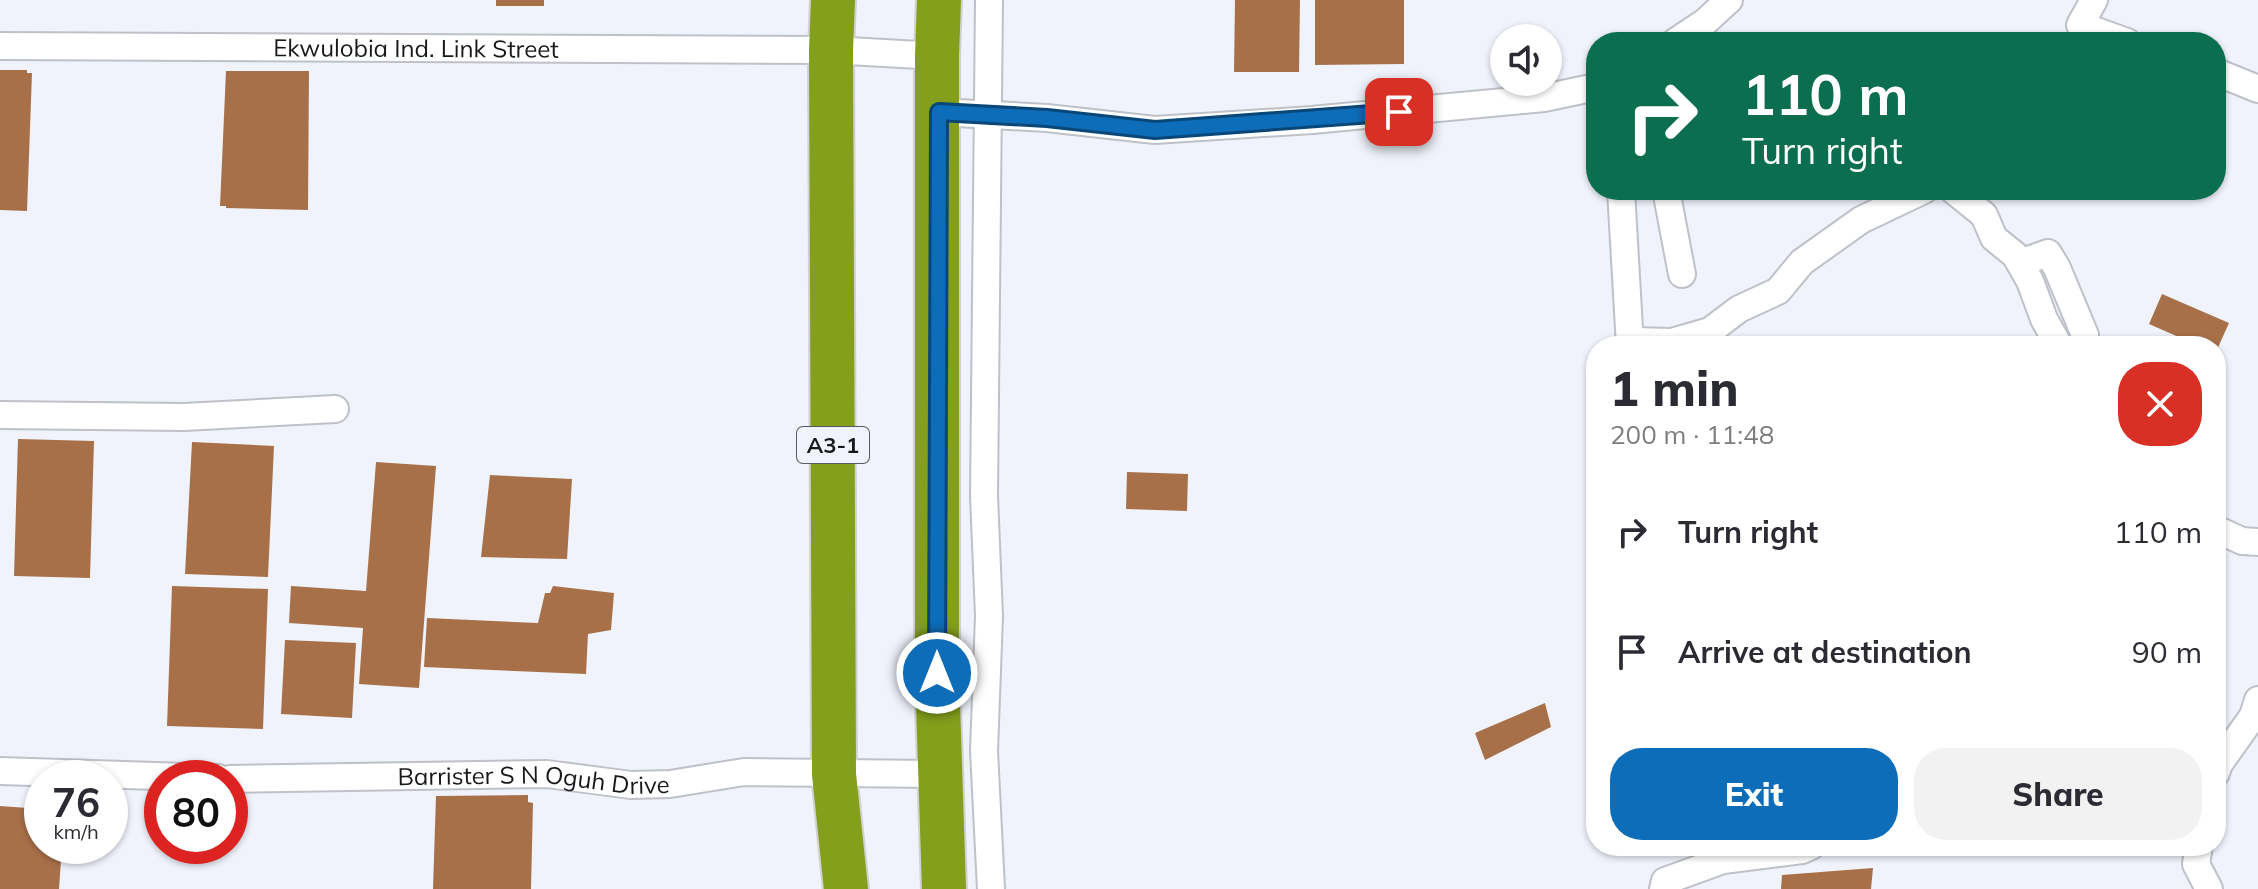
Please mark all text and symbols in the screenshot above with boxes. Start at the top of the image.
map controls [1490,24,1562,96]
button: sound [1490,24,1562,96]
street label: Ekwulobia Ind. Link Street [273,32,559,64]
text: 110 m [1742,59,1909,129]
icon: right [1610,64,1714,168]
pin [1365,78,1433,146]
icon: arrive [1377,90,1421,134]
text: Turn right [1742,128,1903,173]
text: 1 min [1610,358,1739,418]
button: close [2118,362,2202,446]
text: 200 m · 11:48 [1610,418,1774,451]
road number: A3-1 [797,427,869,463]
icon: right [1610,510,1654,554]
text: Turn right [1678,513,1818,551]
text: 110 m [2114,513,2202,551]
icon: arrive [1610,630,1654,674]
position arrow [895,631,979,715]
text: Arrive at destination [1678,633,1972,671]
text: 90 m [2132,633,2202,671]
button: Exit [1610,748,1898,840]
button: Share [1914,748,2202,840]
street label: Barrister S N Oguh Drive [397,759,670,800]
speed limit sign: 80 [144,760,248,864]
text: 76 [52,777,100,827]
text: km/h [53,819,99,844]

